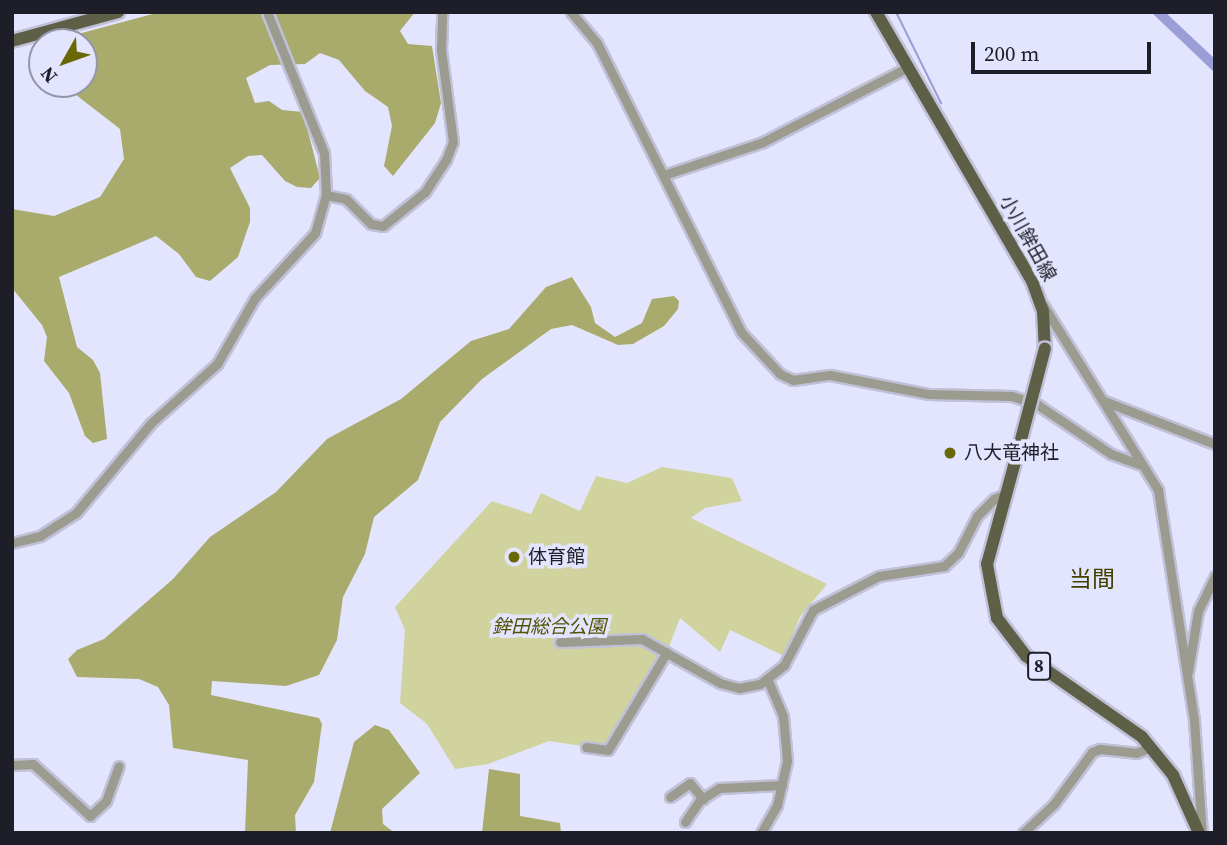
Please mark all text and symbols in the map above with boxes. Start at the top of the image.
north arrow [28,28,98,98]
scale bar [975,28,1155,72]
text: 200 m [984,39,1039,68]
text: N [34,62,63,89]
street label: 小川鉾田線 [995,191,1061,285]
place label: 八大竜神社 [964,442,1059,464]
marker: 八大竜神社 [942,445,958,461]
place label: 体育館 [528,546,585,568]
marker: 体育館 [506,549,522,565]
district label: 当間 [1069,565,1115,593]
park label: 鉾田総合公園 [492,616,606,638]
road number: 8 [1027,652,1051,680]

